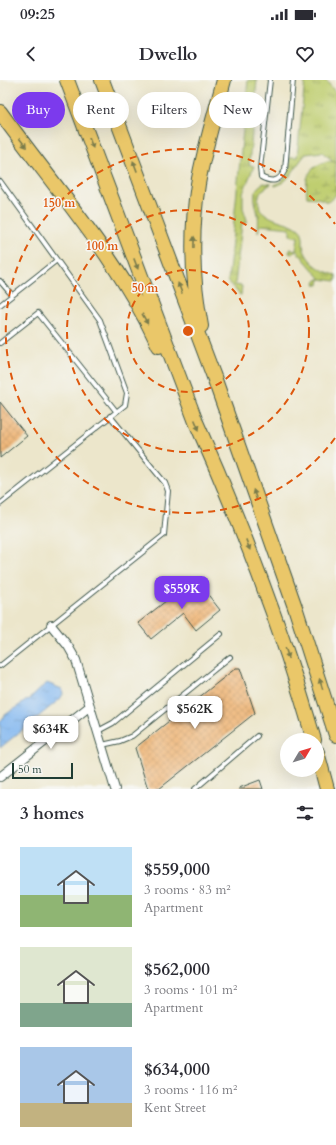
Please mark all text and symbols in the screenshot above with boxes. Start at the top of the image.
text: 09:25 [20,4,55,24]
text: Dwello [139,42,197,67]
icon: back [20,43,42,65]
icon: heart [294,43,316,65]
chip: Buy [12,92,65,128]
chip: Rent [73,92,129,128]
chip: Filters [137,92,201,128]
chip: New [209,92,267,128]
one-way arrow [88,137,94,149]
one-way arrow [19,138,27,149]
one-way arrow [131,160,137,172]
text: 150 m [43,195,76,211]
one-way arrow [191,235,197,248]
text: 100 m [86,238,119,254]
one-way arrow [134,259,140,271]
text: 50 m [132,280,159,296]
one-way arrow [177,281,183,293]
one-way arrow [141,313,148,325]
centre of rings [181,324,195,338]
one-way arrow [194,420,200,431]
one-way arrow [252,489,258,501]
one-way arrow [245,539,251,551]
pin: $559K [154,576,210,610]
text: $559K [163,580,201,598]
one-way arrow [284,648,290,660]
one-way arrow [318,678,324,690]
pin: $562K [167,696,223,730]
text: $562K [176,700,214,718]
pin: $634K [23,716,79,750]
text: $634K [32,720,70,738]
north arrow [280,733,324,777]
map controls [280,733,324,777]
scale bar [12,761,73,780]
text: 50 m [18,762,42,777]
text: 3 homes [20,802,84,825]
icon: filters [294,802,316,824]
text: $559,000 [144,858,210,881]
icon: home [52,863,100,911]
text: 3 rooms · 83 m² [144,881,231,899]
text: Apartment [144,899,203,917]
text: $562,000 [144,958,210,981]
icon: home [52,963,100,1011]
text: 3 rooms · 101 m² [144,981,237,999]
text: Apartment [144,999,203,1017]
text: $634,000 [144,1058,210,1081]
icon: home [52,1063,100,1111]
text: 3 rooms · 116 m² [144,1081,237,1099]
text: Kent Street [144,1099,206,1117]

